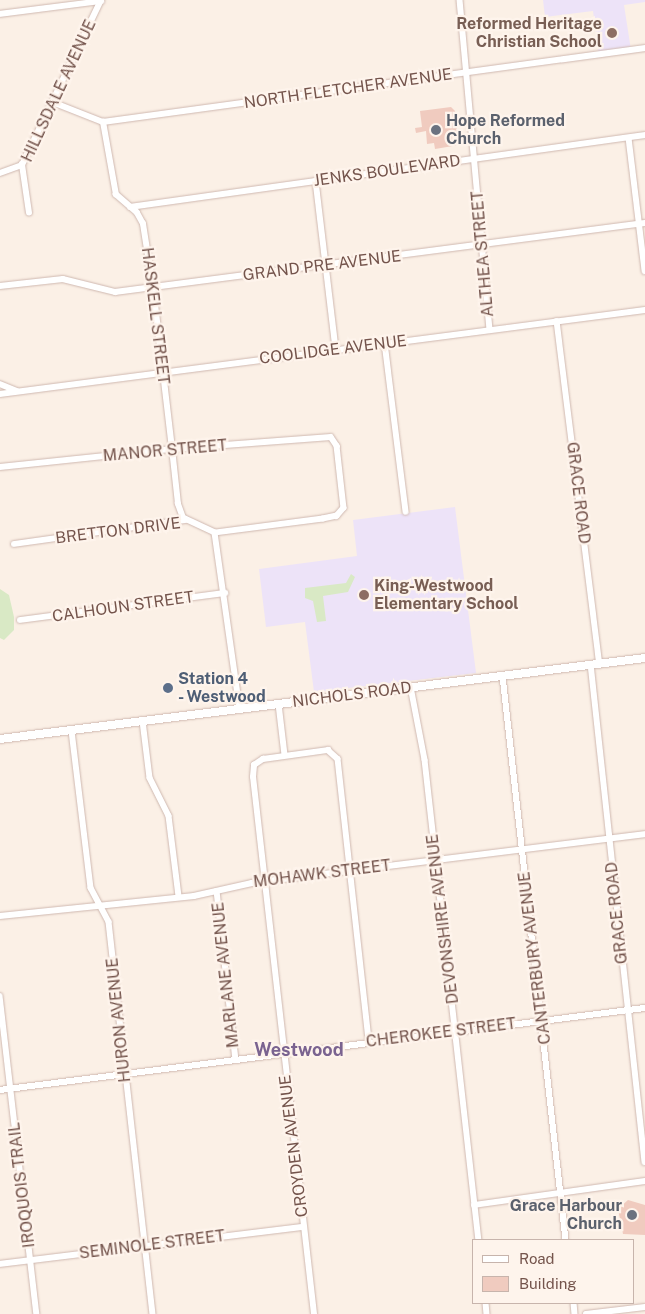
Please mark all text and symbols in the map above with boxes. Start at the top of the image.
place label: Reformed Heritage Christian School [456,14,602,52]
street label: HILLSDALE AVENUE [18,17,100,165]
marker: Reformed Heritage Christian School [606,27,618,39]
street label: NORTH FLETCHER AVENUE [243,65,453,113]
place label: Hope Reformed Church [446,111,565,149]
marker: Hope Reformed Church [430,124,442,136]
street label: JENKS BOULEVARD [312,151,462,191]
street label: ALTHEA STREET [468,190,498,318]
street label: HASKELL STREET [137,246,173,386]
street label: GRAND PRE AVENUE [242,247,402,285]
street label: COOLIDGE AVENUE [258,331,408,369]
street label: MANOR STREET [102,436,228,466]
street label: GRACE ROAD [562,441,594,545]
street label: BRETTON DRIVE [54,514,182,548]
place label: King-Westwood Elementary School [374,576,519,614]
street label: CALHOUN STREET [51,588,195,626]
marker: King-Westwood Elementary School [358,589,370,601]
place label: Station 4 - Westwood [178,669,267,707]
street label: NICHOLS ROAD [291,678,413,712]
marker: Station 4 - Westwood [162,682,174,694]
street label: DEVONSHIRE AVENUE [423,833,463,1005]
street label: MOHAWK STREET [252,856,392,892]
street label: GRACE ROAD [602,861,632,965]
street label: CANTERBURY AVENUE [515,870,555,1046]
street label: MARLANE AVENUE [209,901,243,1049]
street label: HURON AVENUE [103,957,135,1083]
street label: CHEROKEE STREET [365,1014,517,1052]
district label: Westwood [254,1039,344,1061]
street label: CROYDEN AVENUE [276,1074,312,1218]
street label: IROQUOIS TRAIL [5,1121,39,1249]
place label: Grace Harbour Church [510,1196,622,1234]
marker: Grace Harbour Church [626,1209,638,1221]
street label: SEMINOLE STREET [78,1227,226,1263]
legend [472,1239,635,1304]
text: Road [519,1250,555,1267]
text: Building [519,1275,577,1292]

